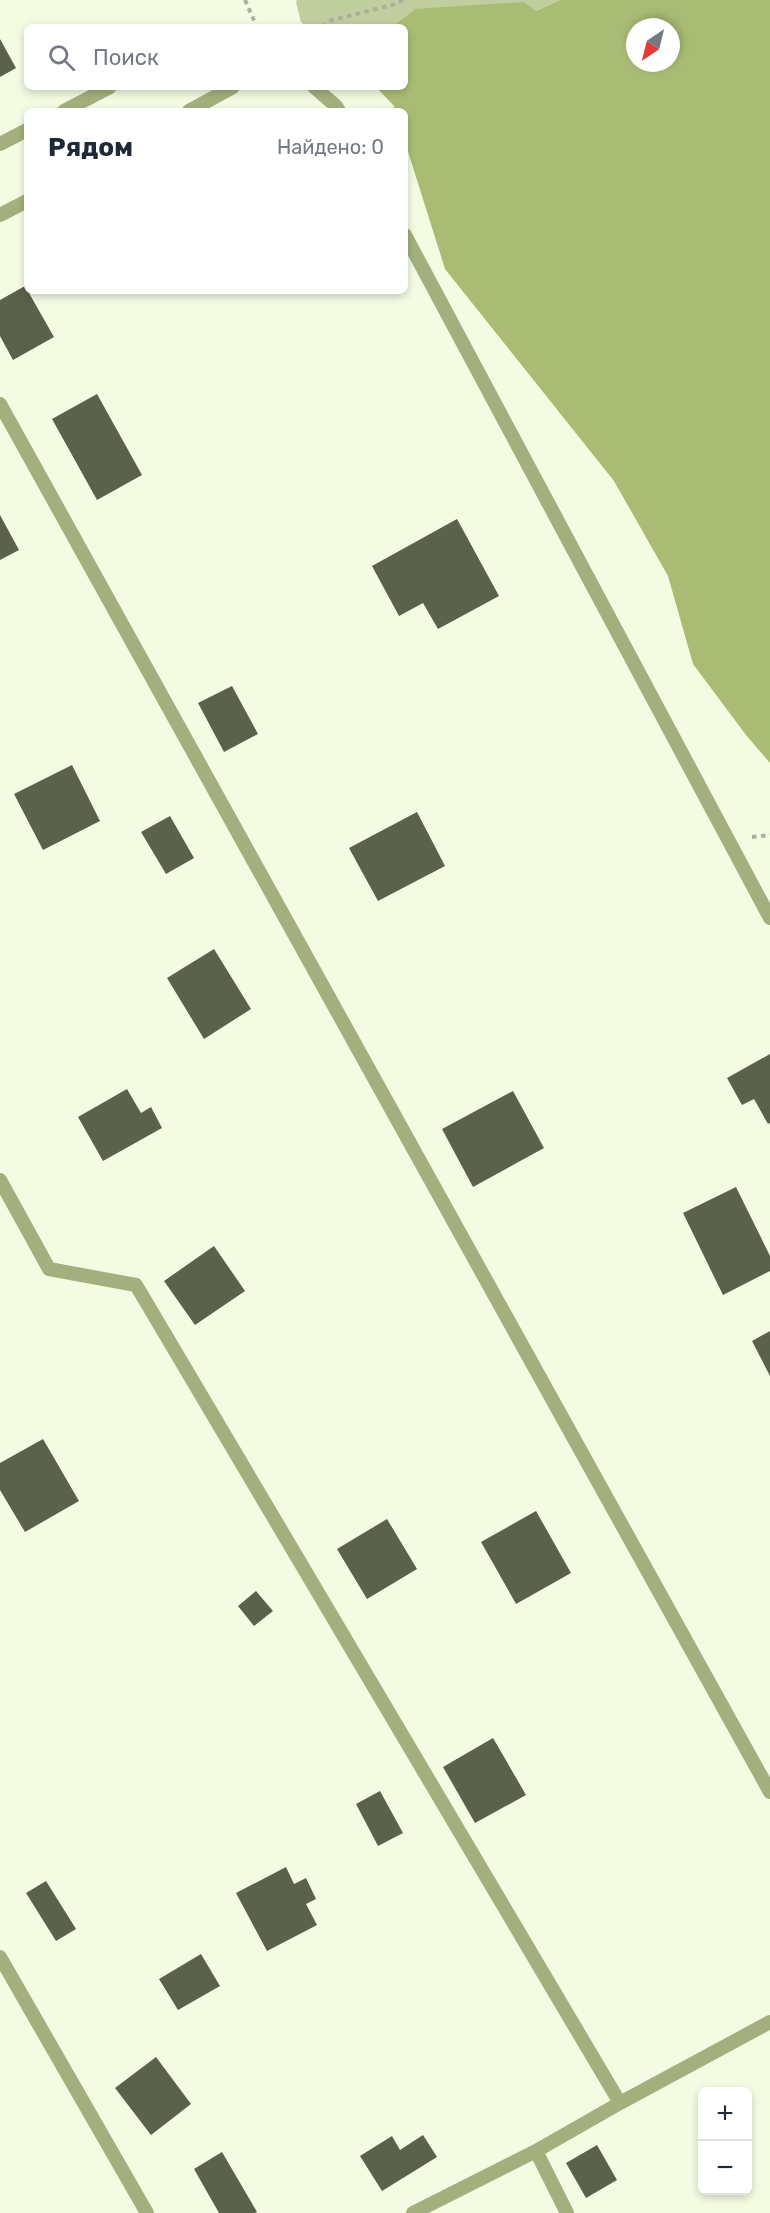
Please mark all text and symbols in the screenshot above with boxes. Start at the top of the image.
north arrow [626,18,680,72]
search box [24,24,408,90]
icon: search [45,41,78,74]
text: Поиск [93,44,159,71]
text: Рядом [48,132,133,163]
text: Найдено: 0 [277,135,384,159]
map controls [698,2087,752,2195]
button: + [698,2087,752,2141]
button: − [698,2141,752,2195]

